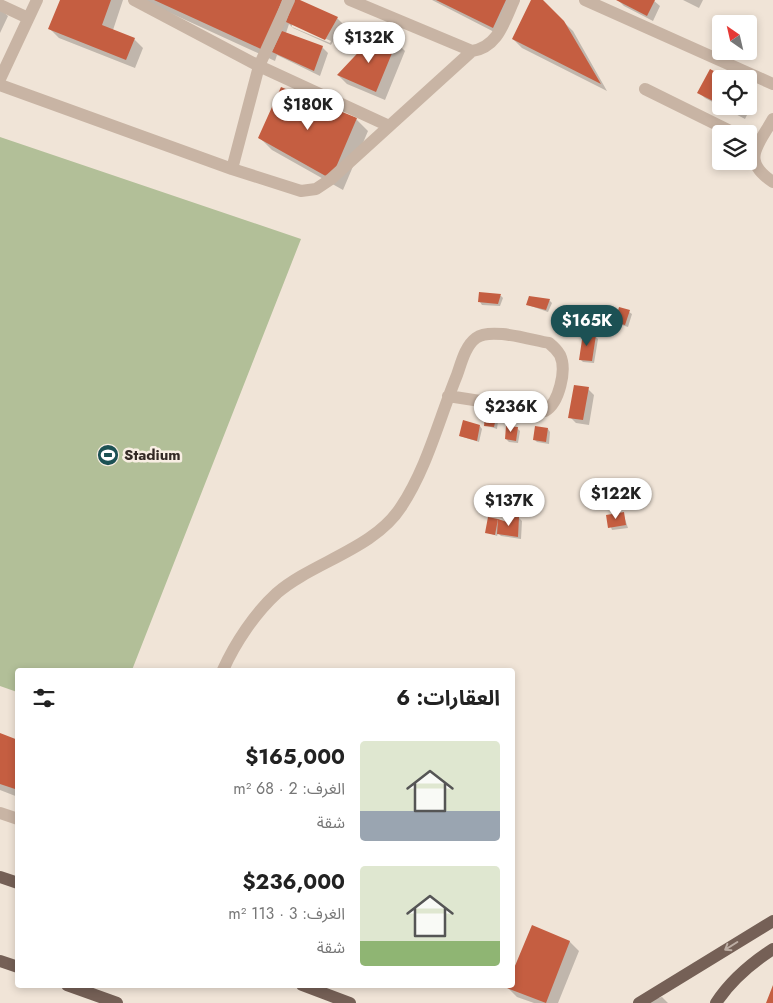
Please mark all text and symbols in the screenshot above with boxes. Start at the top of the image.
north arrow [712,15,758,60]
map controls [712,15,757,170]
pin: $132K [334,22,404,64]
text: $132K [344,26,394,49]
button: locate [712,70,757,115]
pin: $180K [273,88,343,131]
text: $180K [283,93,333,116]
button: layers [712,125,757,170]
pin: $165K [552,304,622,347]
text: $165K [562,309,612,332]
pin: $236K [476,390,546,433]
text: $236K [485,395,537,418]
sports icon: Stadium [96,443,120,467]
place label: Stadium [124,444,181,466]
pin: $122K [581,478,651,520]
text: $122K [591,482,641,505]
pin: $137K [474,484,544,527]
text: $137K [485,489,533,512]
text: العقارات: 6 [396,683,500,713]
icon: filters [30,684,58,712]
text: $165,000 [245,742,345,772]
icon: home [400,761,460,821]
text: الغرف: 2 · 68 m² [233,777,345,800]
text: شقة [317,811,345,834]
text: $236,000 [243,867,345,897]
icon: home [400,886,460,946]
text: الغرف: 3 · 113 m² [228,902,345,925]
text: شقة [317,936,345,959]
one-way arrow [725,942,739,952]

